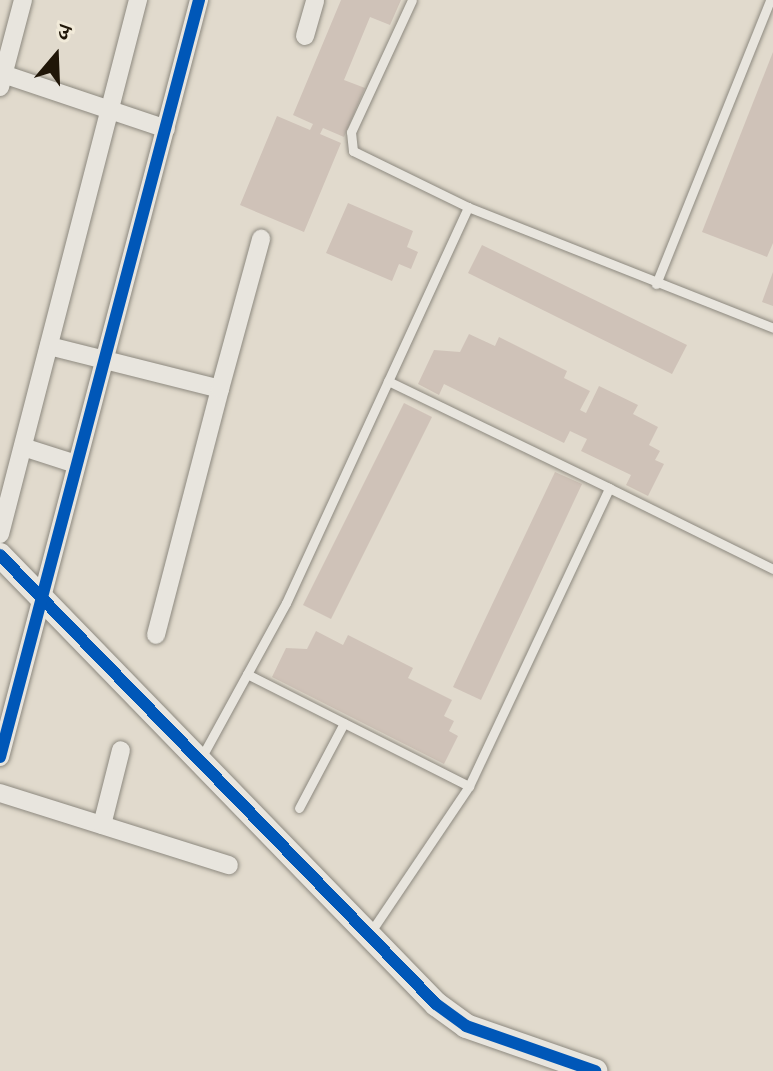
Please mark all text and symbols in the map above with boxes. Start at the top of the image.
north arrow [16,16,96,96]
text: उ [54,18,74,48]

